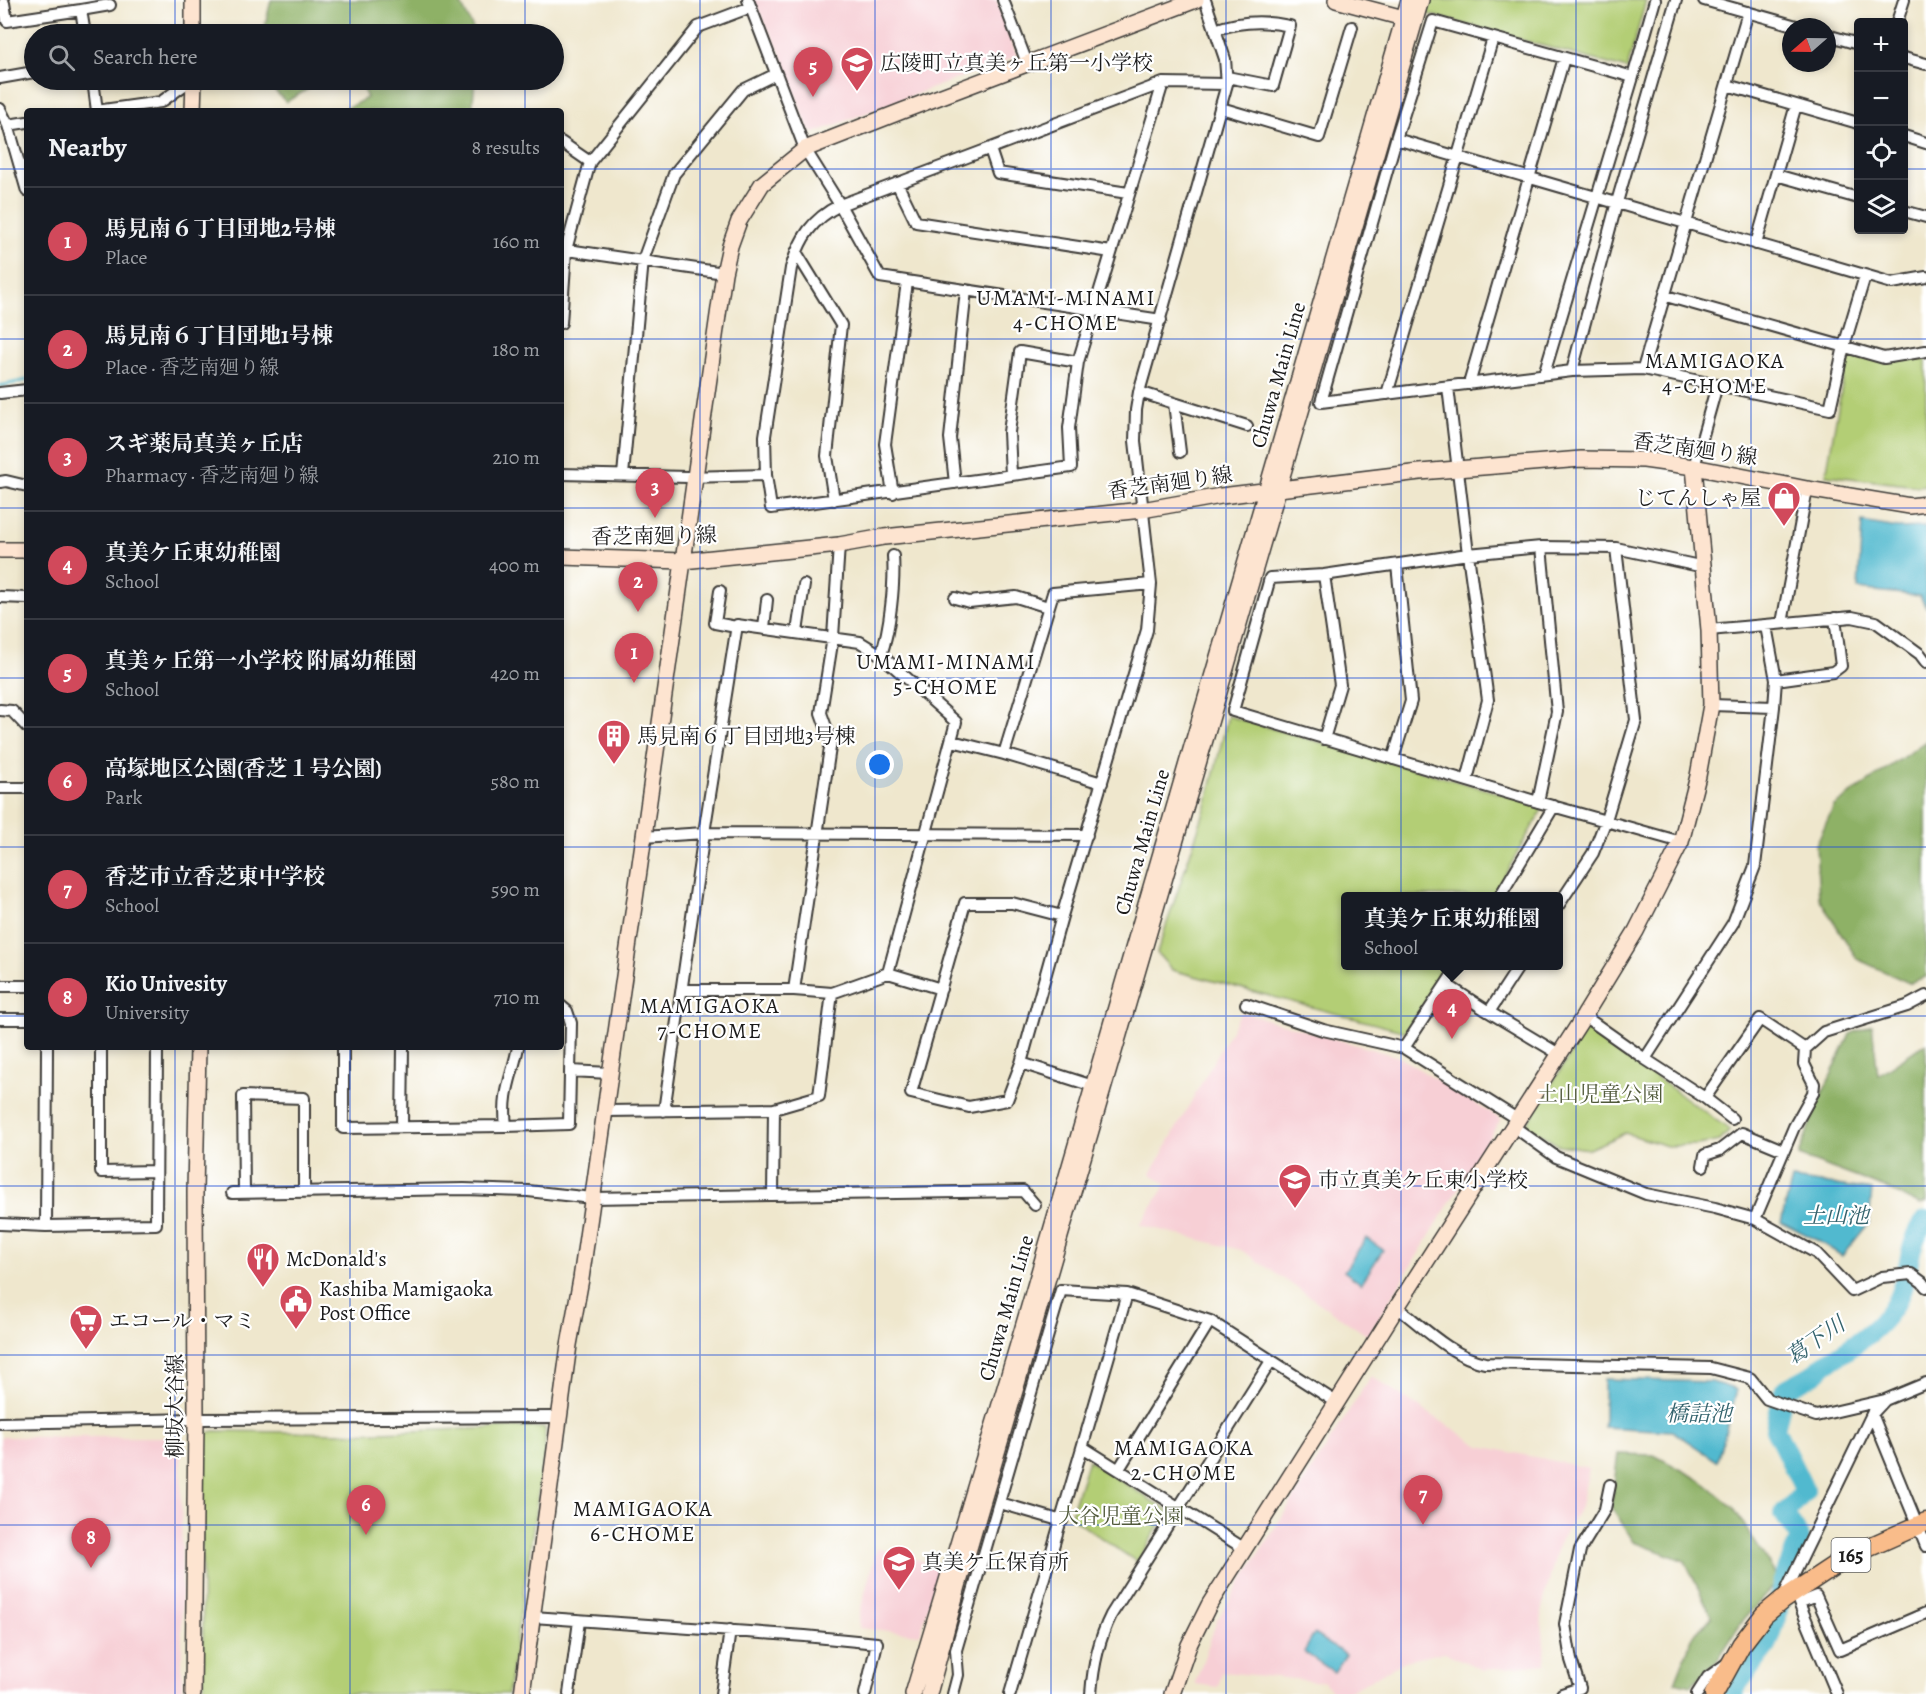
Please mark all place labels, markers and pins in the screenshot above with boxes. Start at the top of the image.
school or university icon: 広陵町立真美ヶ丘第一小学校 [839,45,875,92]
pin: 5 [794,48,832,97]
place label: 広陵町立真美ヶ丘第一小学校 [880,49,1153,77]
pin: 3 [636,468,674,518]
shop icon: じてんしゃ屋 [1766,480,1802,527]
place label: じてんしゃ屋 [1635,484,1761,512]
pin: 2 [618,562,658,612]
pin: 1 [614,634,654,683]
building icon: 馬見南６丁目団地3号棟 [596,718,632,765]
place label: 馬見南６丁目団地3号棟 [637,722,856,750]
pin: 4 [1432,990,1472,1039]
school or university icon: 市立真美ケ丘東小学校 [1277,1162,1313,1209]
place label: 市立真美ケ丘東小学校 [1318,1166,1528,1194]
restaurant icon: McDonald's [245,1241,281,1288]
place label: McDonald's [286,1245,387,1273]
place label: Kashiba Mamigaoka Post Office [319,1275,493,1327]
public building icon: Kashiba Mamigaoka Post Office [278,1283,314,1330]
supermarket icon: エコール・マミ [68,1303,104,1350]
place label: エコール・マミ [109,1307,256,1335]
pin: 7 [1404,1476,1442,1525]
pin: 6 [346,1486,386,1535]
pin: 8 [72,1518,110,1568]
school or university icon: 真美ケ丘保育所 [881,1544,917,1591]
place label: 真美ケ丘保育所 [922,1548,1069,1576]

